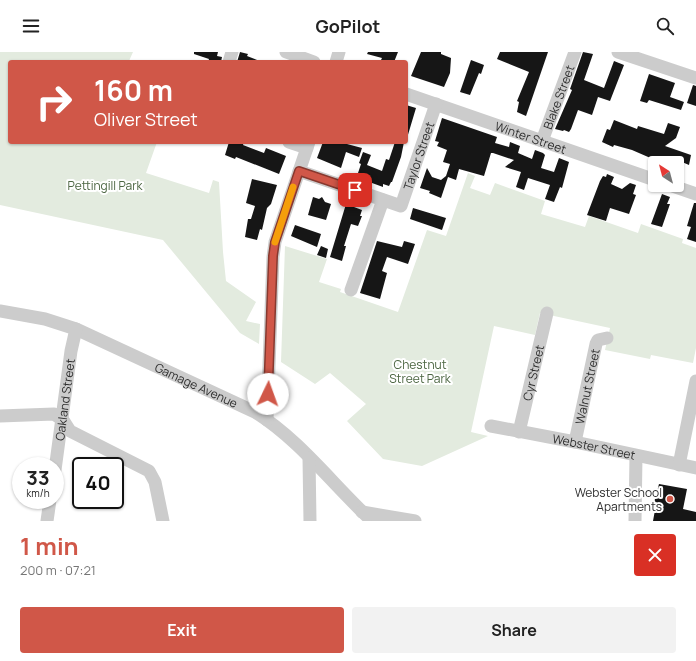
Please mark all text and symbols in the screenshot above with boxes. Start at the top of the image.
text: GoPilot [316,14,380,38]
icon: menu [20,15,42,37]
icon: search [654,15,676,37]
street label: Blake Street [539,62,578,131]
text: 160 m [94,71,173,109]
icon: right [28,76,80,128]
text: Oliver Street [94,107,198,131]
street label: Winter Street [493,117,569,157]
street label: Taylor Street [399,119,438,192]
north arrow [648,156,684,192]
map controls [648,156,684,192]
pin [338,173,372,207]
park label: Pettingill Park [68,177,143,194]
icon: arrive [344,179,366,201]
street label: Cyr Street [518,343,548,402]
street label: Walnut Street [571,347,603,426]
park label: Chestnut Street Park [389,356,452,387]
street label: Oakland Street [51,357,78,442]
street label: Gamage Avenue [152,358,241,411]
position arrow [247,373,289,415]
street label: Webster Street [551,429,637,463]
speed limit sign: 40 [72,457,124,509]
text: 33 [26,464,50,491]
place label: Webster School Apartments [575,484,662,515]
text: km/h [26,486,50,500]
marker: Webster School Apartments [665,494,675,504]
text: 1 min [20,529,79,562]
button: close [634,534,676,576]
text: 200 m · 07:21 [20,561,96,579]
button: Exit [20,607,344,653]
button: Share [352,607,676,653]

